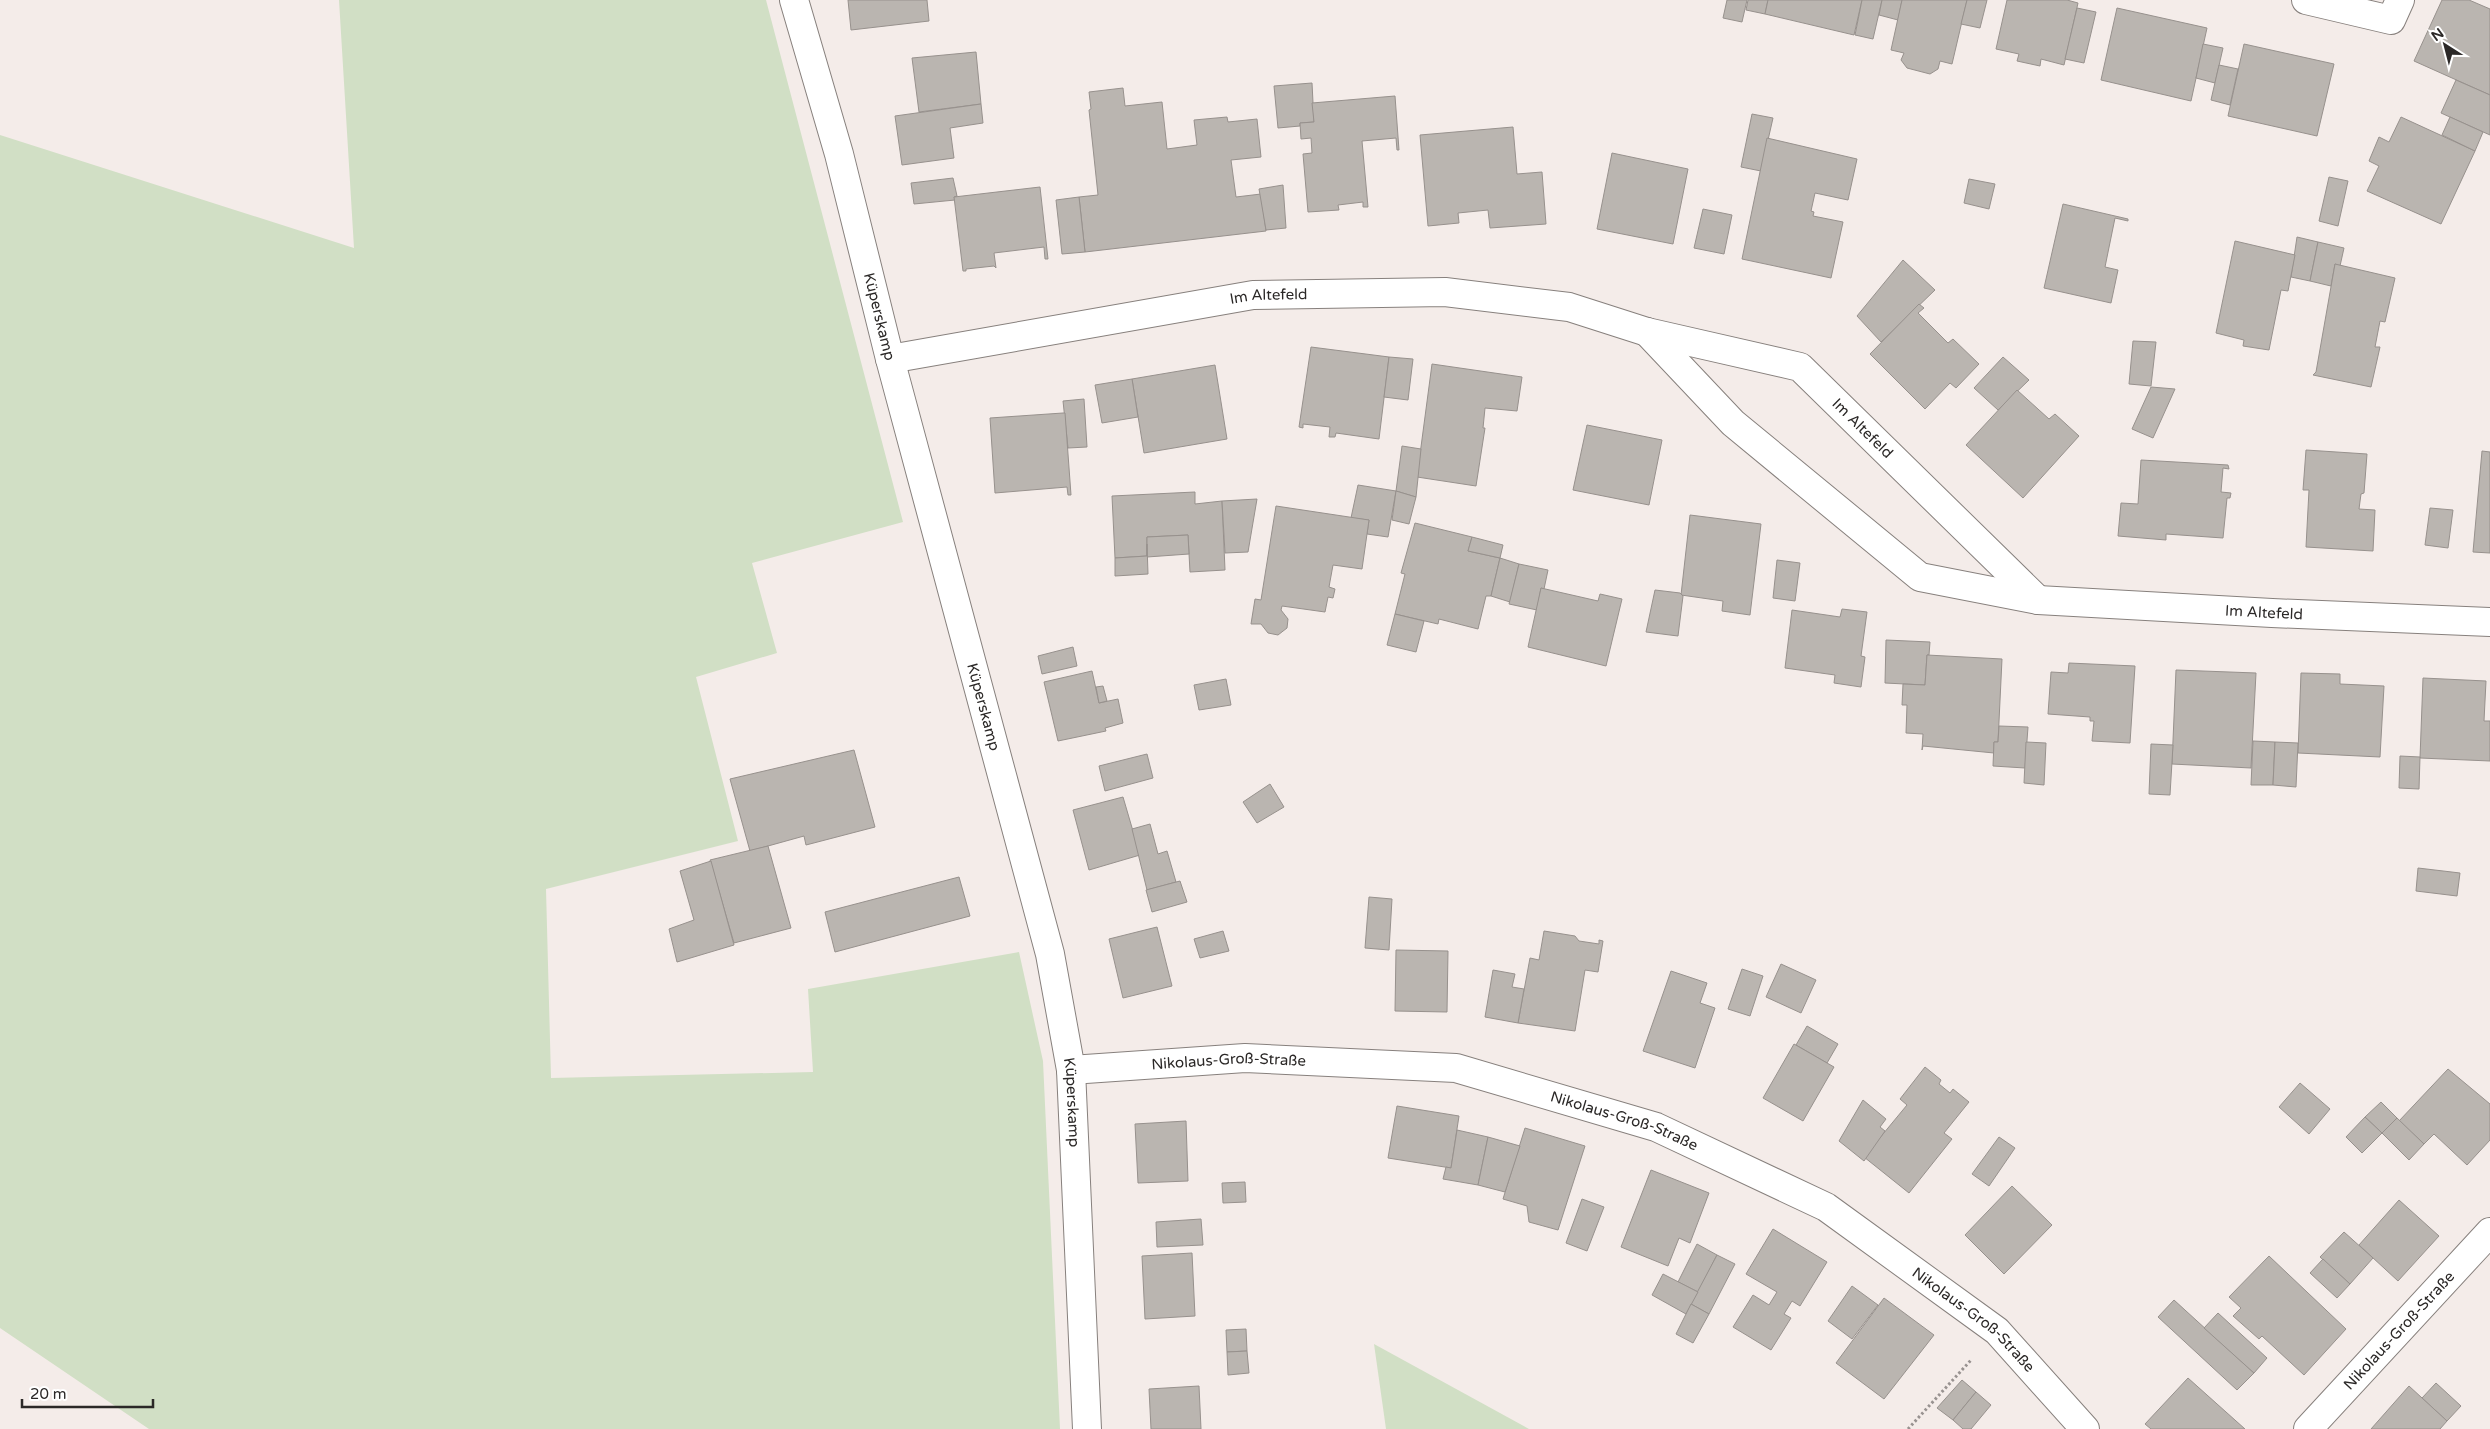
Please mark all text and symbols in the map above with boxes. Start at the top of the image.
north arrow [2420,20,2470,70]
text: N [2428,25,2447,45]
street label: Küperskamp [860,271,899,362]
street label: Im Altefeld [1228,285,1307,308]
street label: Im Altefeld [1828,395,1897,462]
street label: Im Altefeld [2225,601,2303,623]
street label: Küperskamp [963,661,1004,753]
street label: Nikolaus-Groß-Straße [1151,1049,1306,1073]
street label: Küperskamp [1060,1056,1083,1148]
street label: Nikolaus-Groß-Straße [1548,1087,1701,1154]
street label: Nikolaus-Groß-Straße [1909,1263,2039,1376]
street label: Nikolaus-Groß-Straße [2340,1268,2458,1394]
scale bar [22,1376,154,1408]
text: 20 m [30,1385,67,1403]

